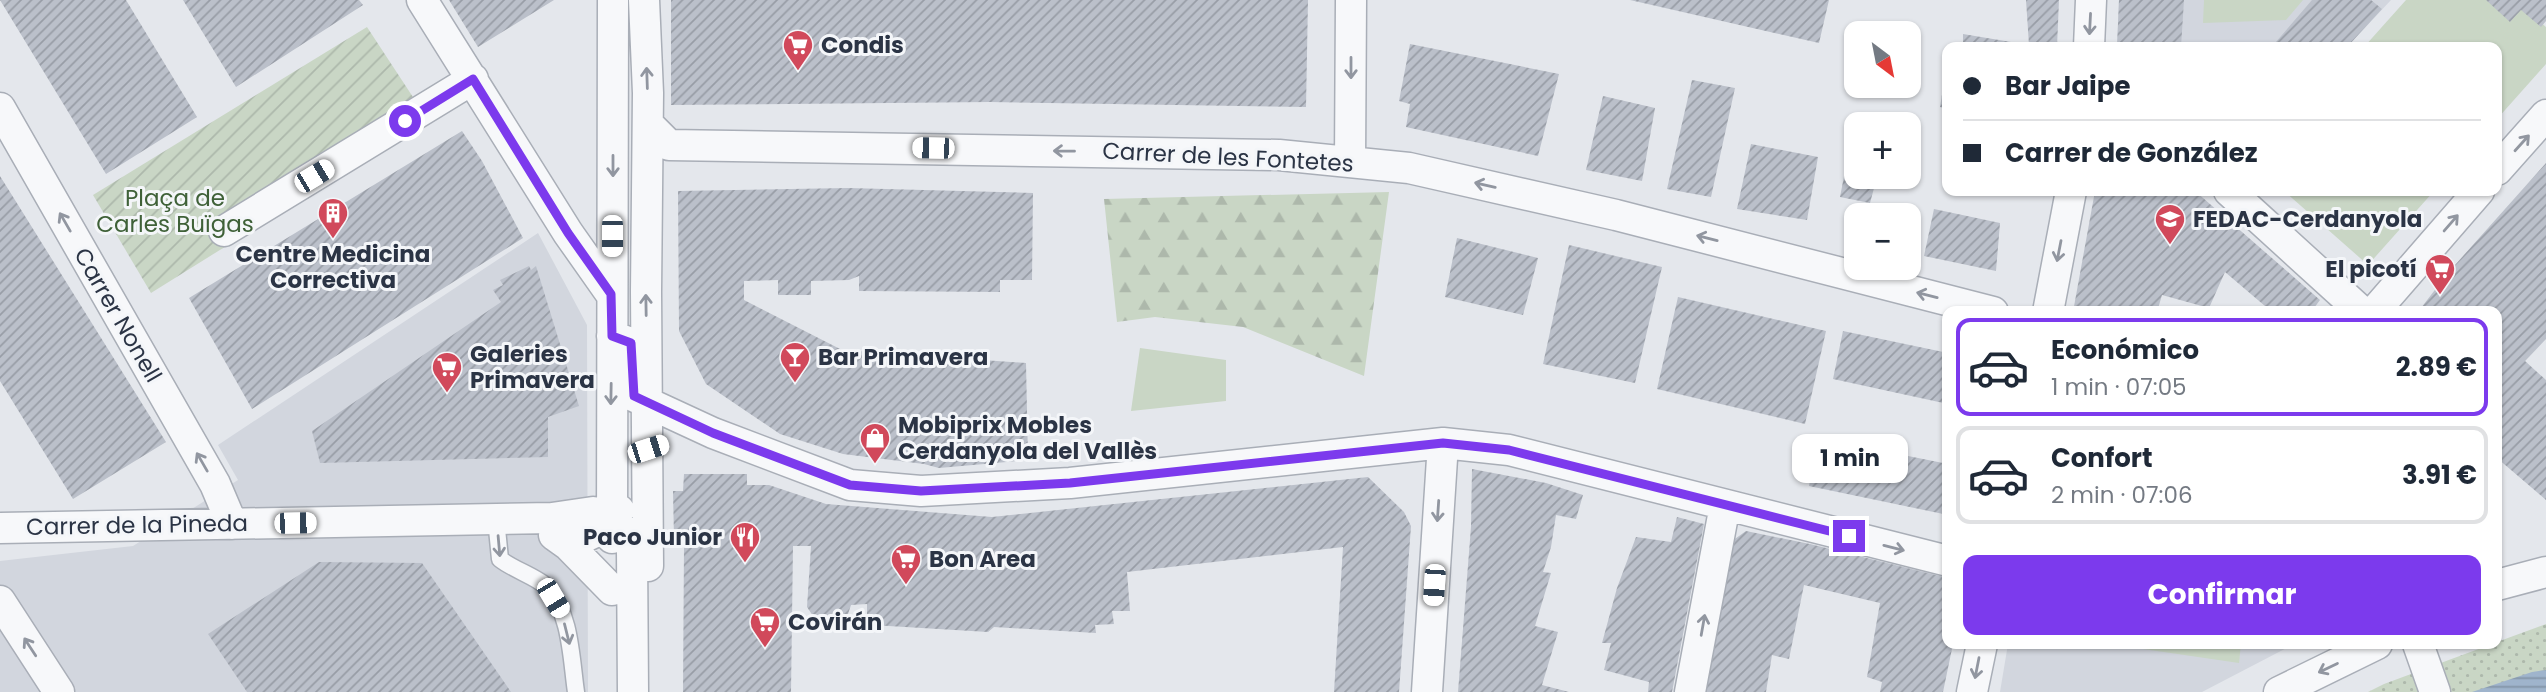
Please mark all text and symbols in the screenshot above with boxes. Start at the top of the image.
one-way arrow [2083,12,2096,34]
north arrow [1844,21,1922,98]
map controls [1844,21,1921,280]
supermarket icon: Condis [781,28,815,72]
place label: Condis [821,29,904,61]
one-way arrow [1344,56,1358,79]
one-way arrow [641,67,654,90]
text: Bar Jaipe [2005,68,2130,104]
route start [389,105,421,137]
button: + [1844,112,1921,189]
street label: Carrer de les Fontetes [1101,134,1355,180]
one-way arrow [2514,134,2530,152]
text: Carrer de González [2005,135,2258,171]
car [912,137,955,159]
one-way arrow [1053,144,1076,158]
one-way arrow [606,154,620,177]
car [291,156,338,196]
one-way arrow [1474,178,1497,192]
park label: Plaça de Carles Buïgas [96,182,254,240]
building icon: Centre Medicina Correctiva [316,196,350,240]
school or university icon: FEDAC-Cerdanyola [2153,202,2187,246]
button: − [1844,203,1921,280]
place label: FEDAC-Cerdanyola [2193,203,2422,235]
one-way arrow [58,213,72,233]
one-way arrow [2443,214,2459,232]
car [602,215,623,257]
one-way arrow [1696,231,1718,244]
place label: Centre Medicina Correctiva [236,238,430,296]
one-way arrow [2052,239,2066,262]
street label: Carrer Nonell [66,242,170,388]
supermarket icon: El picotí [2423,252,2457,296]
place label: El picotí [2325,253,2417,285]
one-way arrow [1916,287,1938,300]
one-way arrow [639,294,653,317]
text: Económico [2051,332,2199,368]
icon: car [1967,336,2030,399]
place label: Galeries Primavera [470,338,595,396]
bar icon: Bar Primavera [778,340,812,384]
place label: Bar Primavera [818,341,988,373]
text: 2.89 € [2396,349,2477,385]
supermarket icon: Galeries Primavera [430,350,464,394]
text: 1 min · 07:05 [2051,371,2187,403]
one-way arrow [604,382,618,405]
place label: Mobiprix Mobles Cerdanyola del Vallès [898,409,1157,467]
shop icon: Mobiprix Mobles Cerdanyola del Vallès [858,421,892,465]
car [625,433,672,465]
callout: 1 min [1791,434,1907,484]
text: Confort [2051,440,2153,476]
text: 1 min [1820,442,1880,474]
icon: car [1967,444,2030,507]
one-way arrow [195,453,209,473]
text: 3.91 € [2402,457,2477,493]
text: 2 min · 07:06 [2051,479,2193,511]
one-way arrow [1432,499,1445,522]
street label: Carrer de la Pineda [26,507,248,543]
car [274,512,317,534]
restaurant icon: Paco Junior [728,520,762,564]
route end [1833,520,1865,552]
place label: Paco Junior [583,521,722,553]
one-way arrow [493,534,506,557]
supermarket icon: Bon Area [889,542,923,586]
one-way arrow [1882,542,1905,555]
place label: Bon Area [929,543,1036,575]
button: Confirmar [1963,555,2481,635]
car [1423,563,1446,607]
car [534,575,573,621]
supermarket icon: Covirán [748,605,782,649]
place label: Covirán [788,606,882,638]
one-way arrow [1696,614,1710,637]
one-way arrow [561,623,574,645]
one-way arrow [22,637,36,657]
one-way arrow [1970,656,1984,679]
one-way arrow [2318,662,2339,675]

